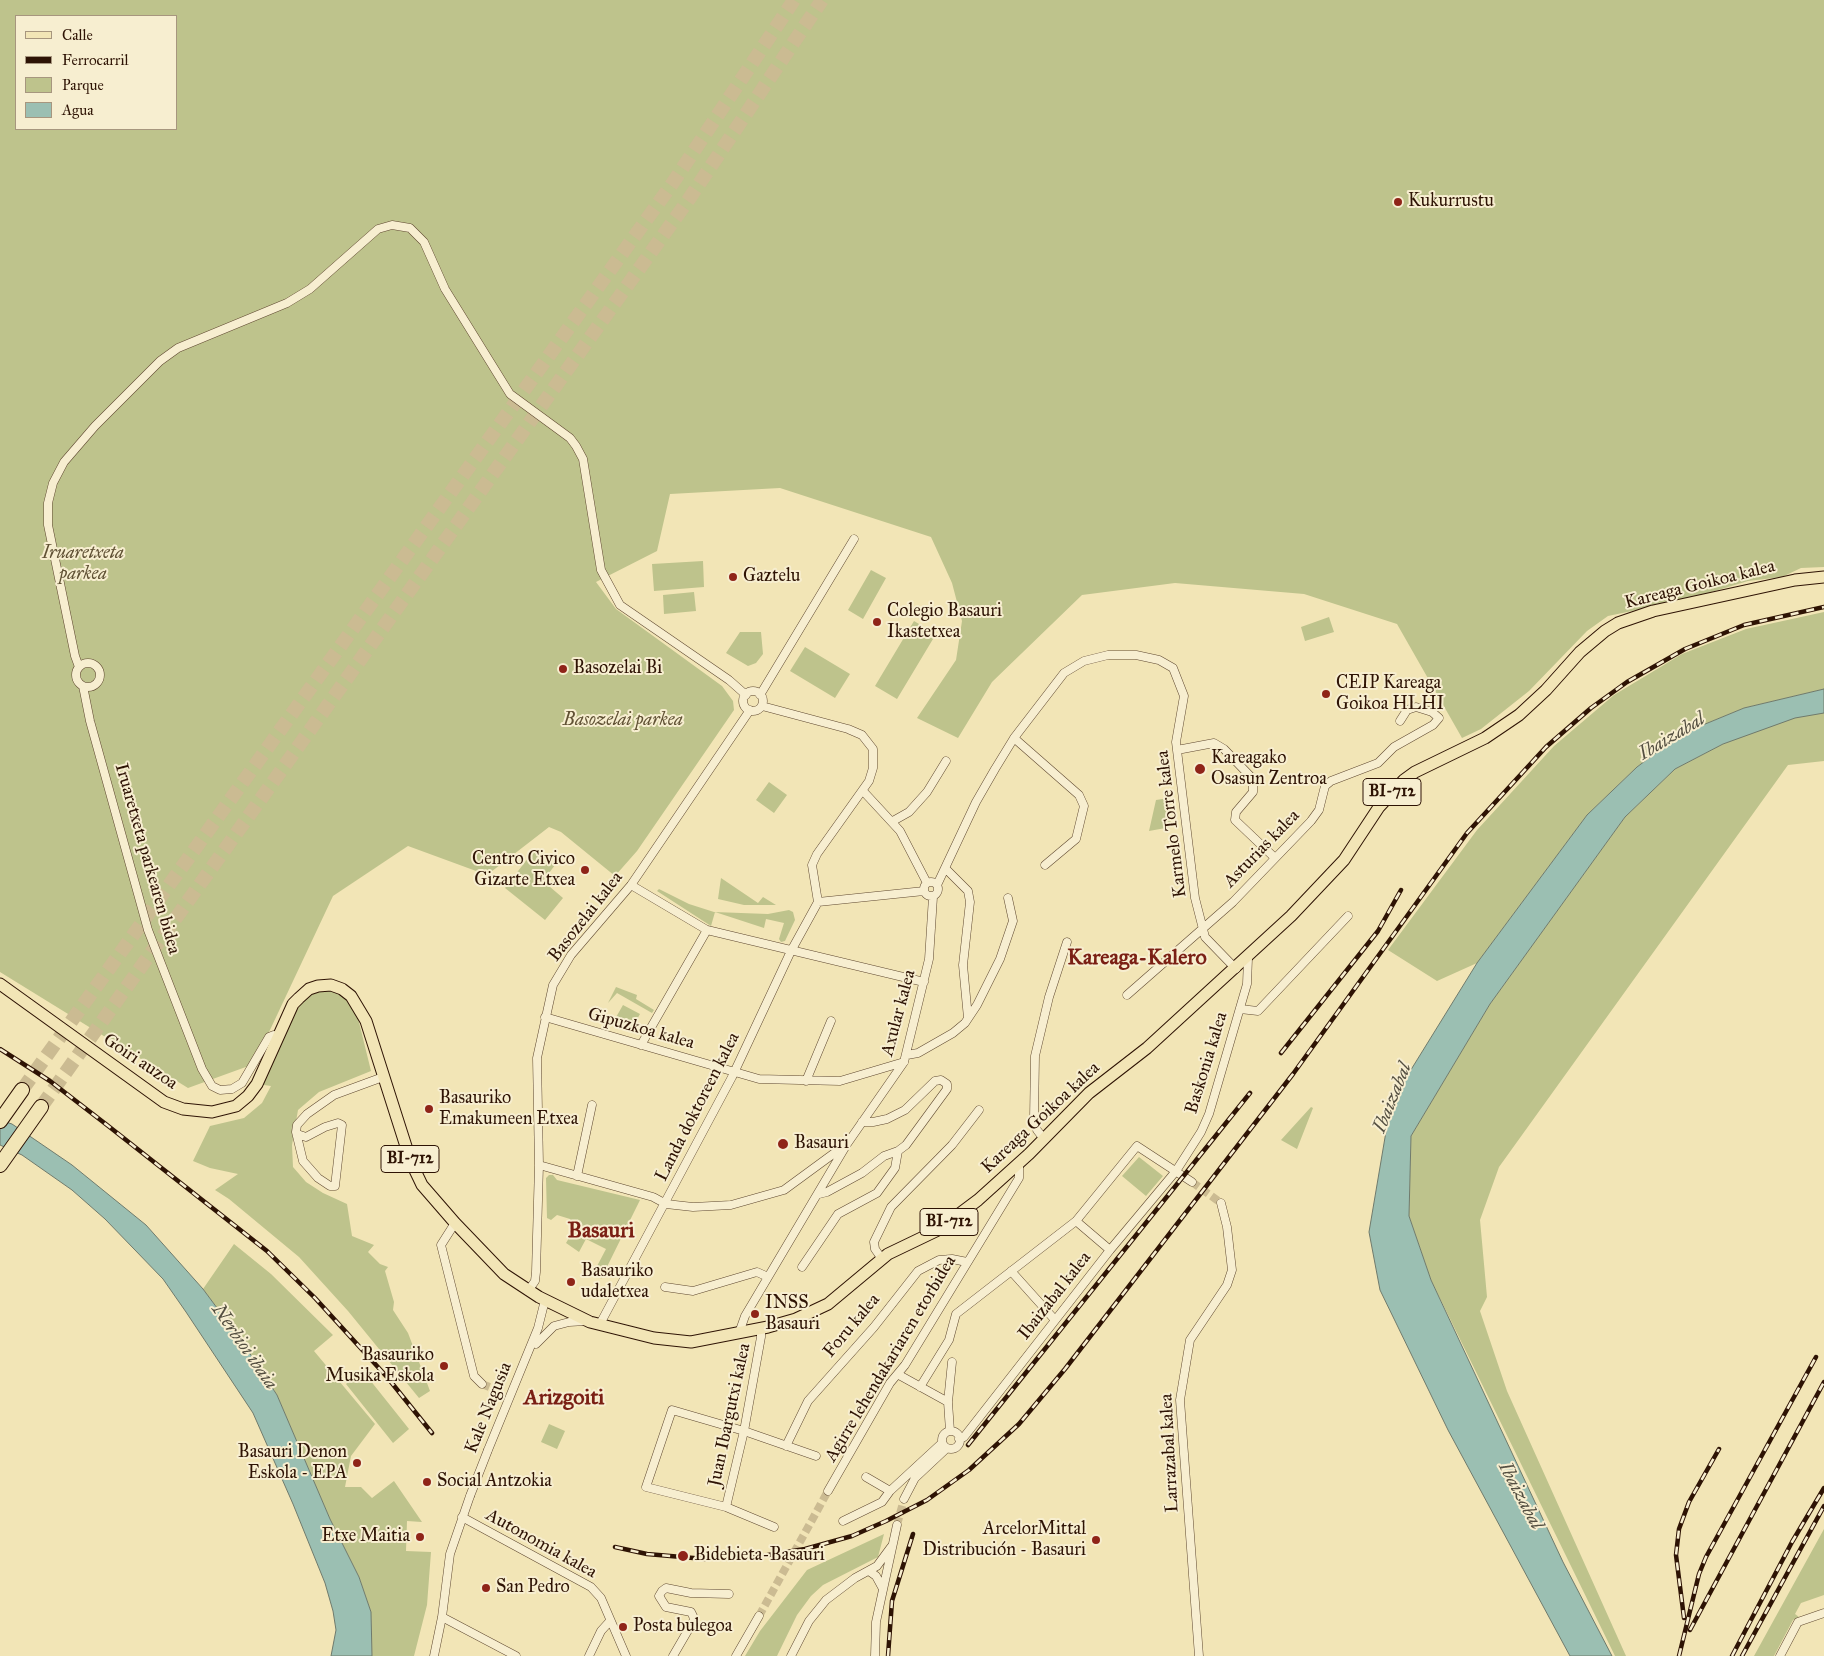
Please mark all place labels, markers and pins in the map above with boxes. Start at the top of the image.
place label: Kukurrustu [1408,191,1494,213]
marker: Kukurrustu [1392,196,1404,208]
place label: Gaztelu [743,566,800,588]
marker: Gaztelu [727,571,739,583]
place label: Colegio Basauri Ikastetxea [887,601,1002,644]
marker: Colegio Basauri Ikastetxea [871,616,883,628]
place label: Basozelai Bi [573,658,662,680]
marker: Basozelai Bi [557,663,569,675]
place label: CEIP Kareaga Goikoa HLHI [1336,673,1444,716]
marker: CEIP Kareaga Goikoa HLHI [1320,688,1332,700]
place label: Kareagako Osasun Zentroa [1211,748,1327,791]
marker: Kareagako Osasun Zentroa [1193,762,1207,776]
place label: Centro Civico Gizarte Etxea [472,849,575,892]
marker: Centro Civico Gizarte Etxea [579,864,591,876]
place label: Basauriko Emakumeen Etxea [439,1088,578,1130]
marker: Basauriko Emakumeen Etxea [423,1103,435,1115]
place label: Basauri [794,1133,849,1155]
marker: Basauri [776,1137,790,1151]
place label: Basauriko udaletxea [581,1261,653,1304]
marker: Basauriko udaletxea [565,1276,577,1288]
place label: INSS Basauri [765,1293,820,1336]
marker: INSS Basauri [749,1308,761,1320]
place label: Basauriko Musika Eskola [326,1345,434,1388]
marker: Basauriko Musika Eskola [438,1360,450,1372]
place label: Basauri Denon Eskola - EPA [238,1442,347,1485]
marker: Basauri Denon Eskola - EPA [351,1457,363,1469]
place label: Social Antzokia [437,1471,552,1493]
marker: Social Antzokia [421,1476,433,1488]
place label: ArcelorMittal Distribución - Basauri [923,1519,1086,1562]
place label: Etxe Maitia [322,1526,410,1548]
marker: Etxe Maitia [414,1531,426,1543]
marker: ArcelorMittal Distribución - Basauri [1090,1534,1102,1546]
place label: Bidebieta-Basauri [694,1545,825,1567]
marker: Bidebieta-Basauri [676,1549,690,1563]
place label: San Pedro [496,1577,570,1599]
marker: San Pedro [480,1582,492,1594]
place label: Posta bulegoa [633,1616,732,1638]
marker: Posta bulegoa [617,1621,629,1633]

